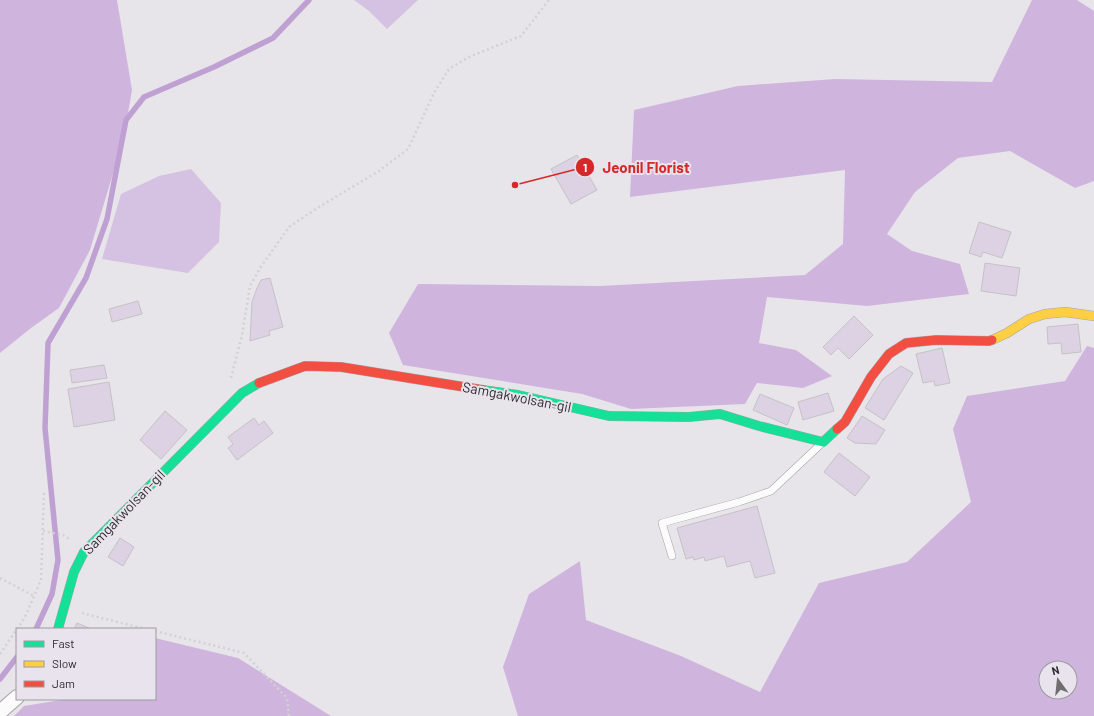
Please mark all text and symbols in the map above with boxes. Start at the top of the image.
callout: Jeonil Florist [575,154,698,181]
text: Jeonil Florist [602,158,690,176]
text: 1 [583,160,587,174]
street label: Samgakwolsan-gil [461,378,573,415]
street label: Samgakwolsan-gil [79,466,168,557]
legend [16,628,156,700]
text: Fast [52,636,75,650]
text: Slow [52,656,77,670]
north arrow [1038,660,1078,700]
text: N [1050,663,1061,677]
text: Jam [52,676,75,690]

